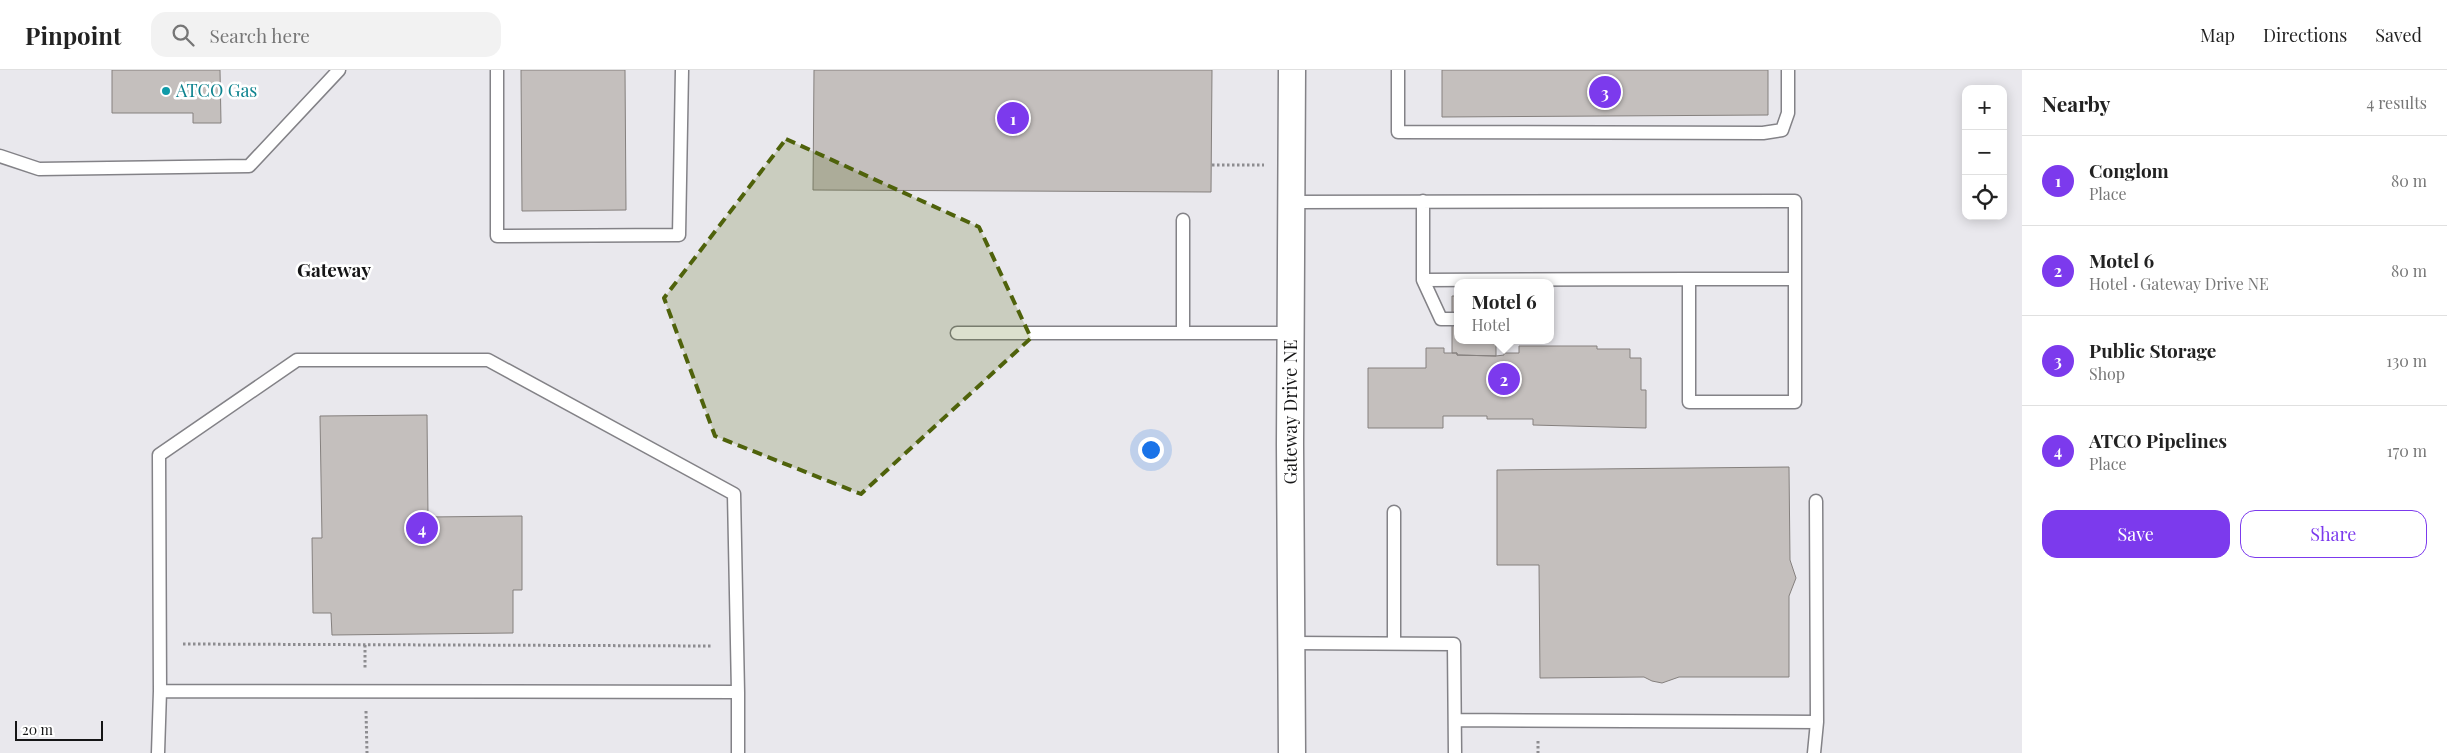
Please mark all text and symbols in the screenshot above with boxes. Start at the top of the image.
search box [151,12,501,57]
text: Pinpoint [25,19,121,51]
icon: search [169,21,197,49]
text: Search here [209,22,310,48]
text: Map [2200,23,2235,47]
text: Directions [2263,23,2347,47]
text: Saved [2375,23,2422,47]
pin: 3 [1589,73,1621,111]
place label: ATCO Gas [175,78,257,102]
marker: ATCO Gas [160,85,172,97]
map controls [1962,85,2007,220]
button: + [1962,85,2007,130]
text: Nearby [2042,89,2111,117]
text: 4 results [2366,92,2427,113]
pin: 1 [997,99,1029,137]
button: − [1962,130,2007,175]
text: Conglom [2089,157,2169,183]
text: 1 [2055,170,2061,191]
text: 80 m [2391,170,2427,191]
button: locate [1962,175,2007,220]
text: Place [2089,183,2127,204]
text: Motel 6 [2089,247,2154,273]
district label: Gateway [297,256,371,282]
text: 2 [2054,260,2062,281]
text: 80 m [2391,260,2427,281]
text: Hotel · Gateway Drive NE [2089,273,2269,294]
popup [1454,279,1554,344]
text: Motel 6 [1471,288,1537,314]
text: Hotel [1471,314,1510,335]
text: Public Storage [2089,337,2216,363]
street label: Gateway Drive NE [1278,340,1302,484]
text: 3 [2054,350,2062,371]
text: 130 m [2386,350,2427,371]
pin: 2 [1488,360,1520,398]
text: Shop [2089,363,2125,384]
text: ATCO Pipelines [2089,427,2227,453]
your location [1138,437,1164,463]
text: 4 [2054,440,2062,461]
text: 170 m [2387,440,2427,461]
text: Place [2089,453,2127,474]
pin: 4 [406,509,438,547]
button: Save [2042,510,2230,558]
button: Share [2240,510,2427,558]
scale bar [15,718,102,741]
text: 20 m [22,720,53,739]

